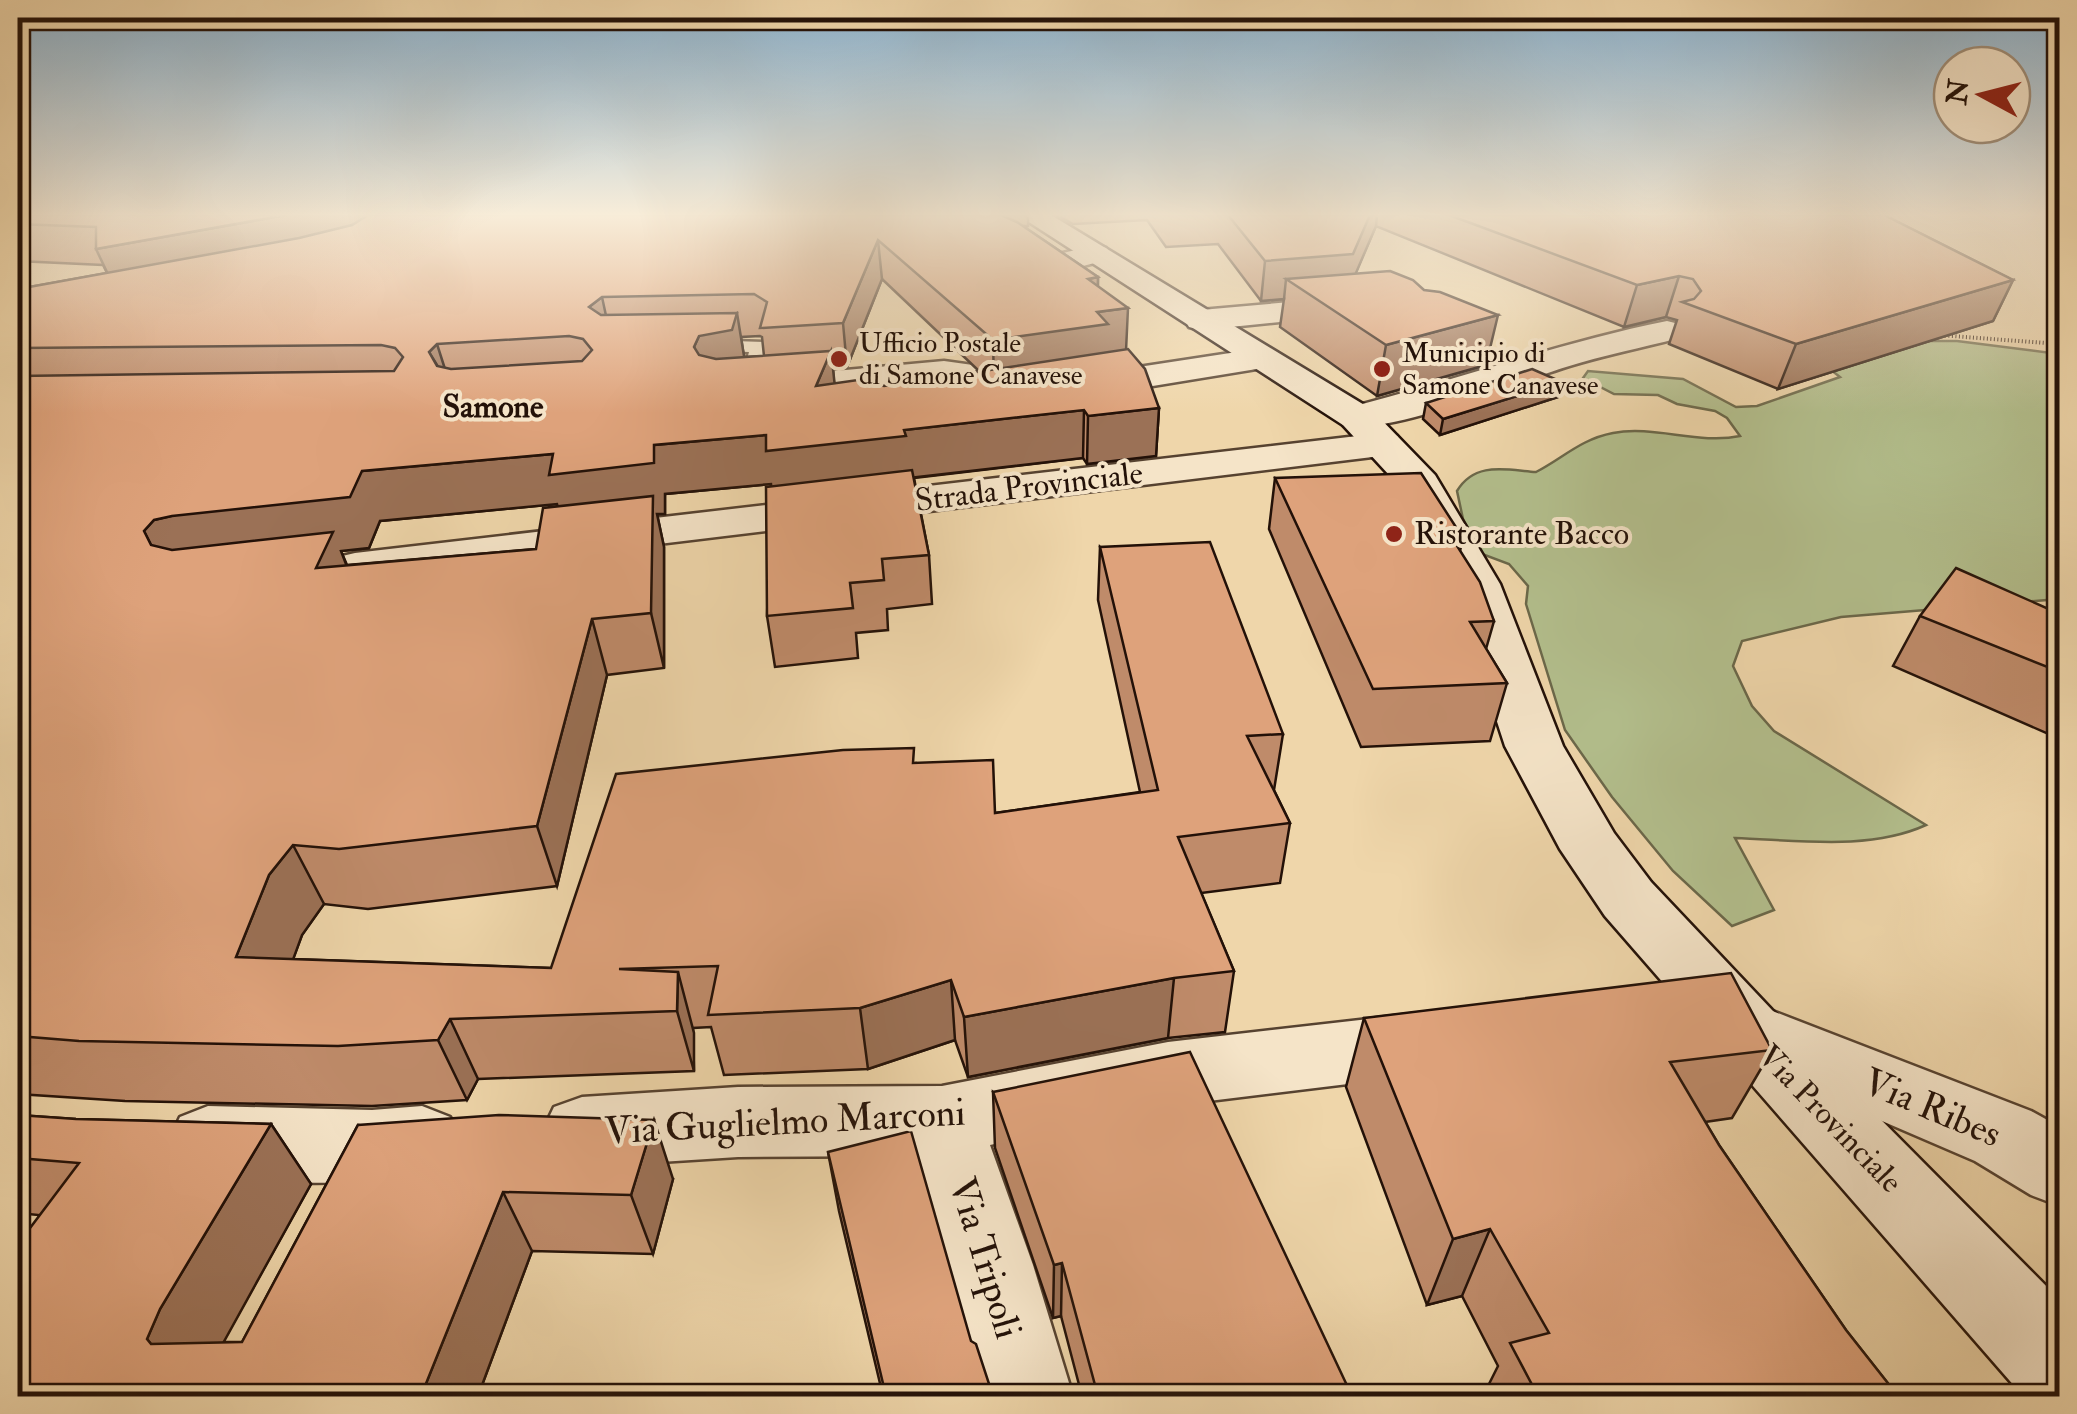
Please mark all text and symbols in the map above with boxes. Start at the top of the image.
north arrow [1932,45,2032,145]
text: N [1940,77,1978,108]
place label: Ufficio Postale di Samone Canavese [859,326,1083,393]
place label: Municipio di Samone Canavese [1402,336,1599,403]
marker: Ufficio Postale di Samone Canavese [828,348,850,370]
marker: Municipio di Samone Canavese [1371,358,1393,380]
district label: Samone [443,387,544,427]
street label: Strada Provinciale [913,453,1145,521]
place label: Ristorante Bacco [1414,514,1629,554]
marker: Ristorante Bacco [1383,523,1405,545]
street label: Via Provinciale [1749,1036,1911,1202]
street label: Via Ribes [1856,1058,2008,1158]
street label: Via Guglielmo Marconi [603,1089,967,1155]
street label: Via Tripoli [938,1172,1032,1344]

